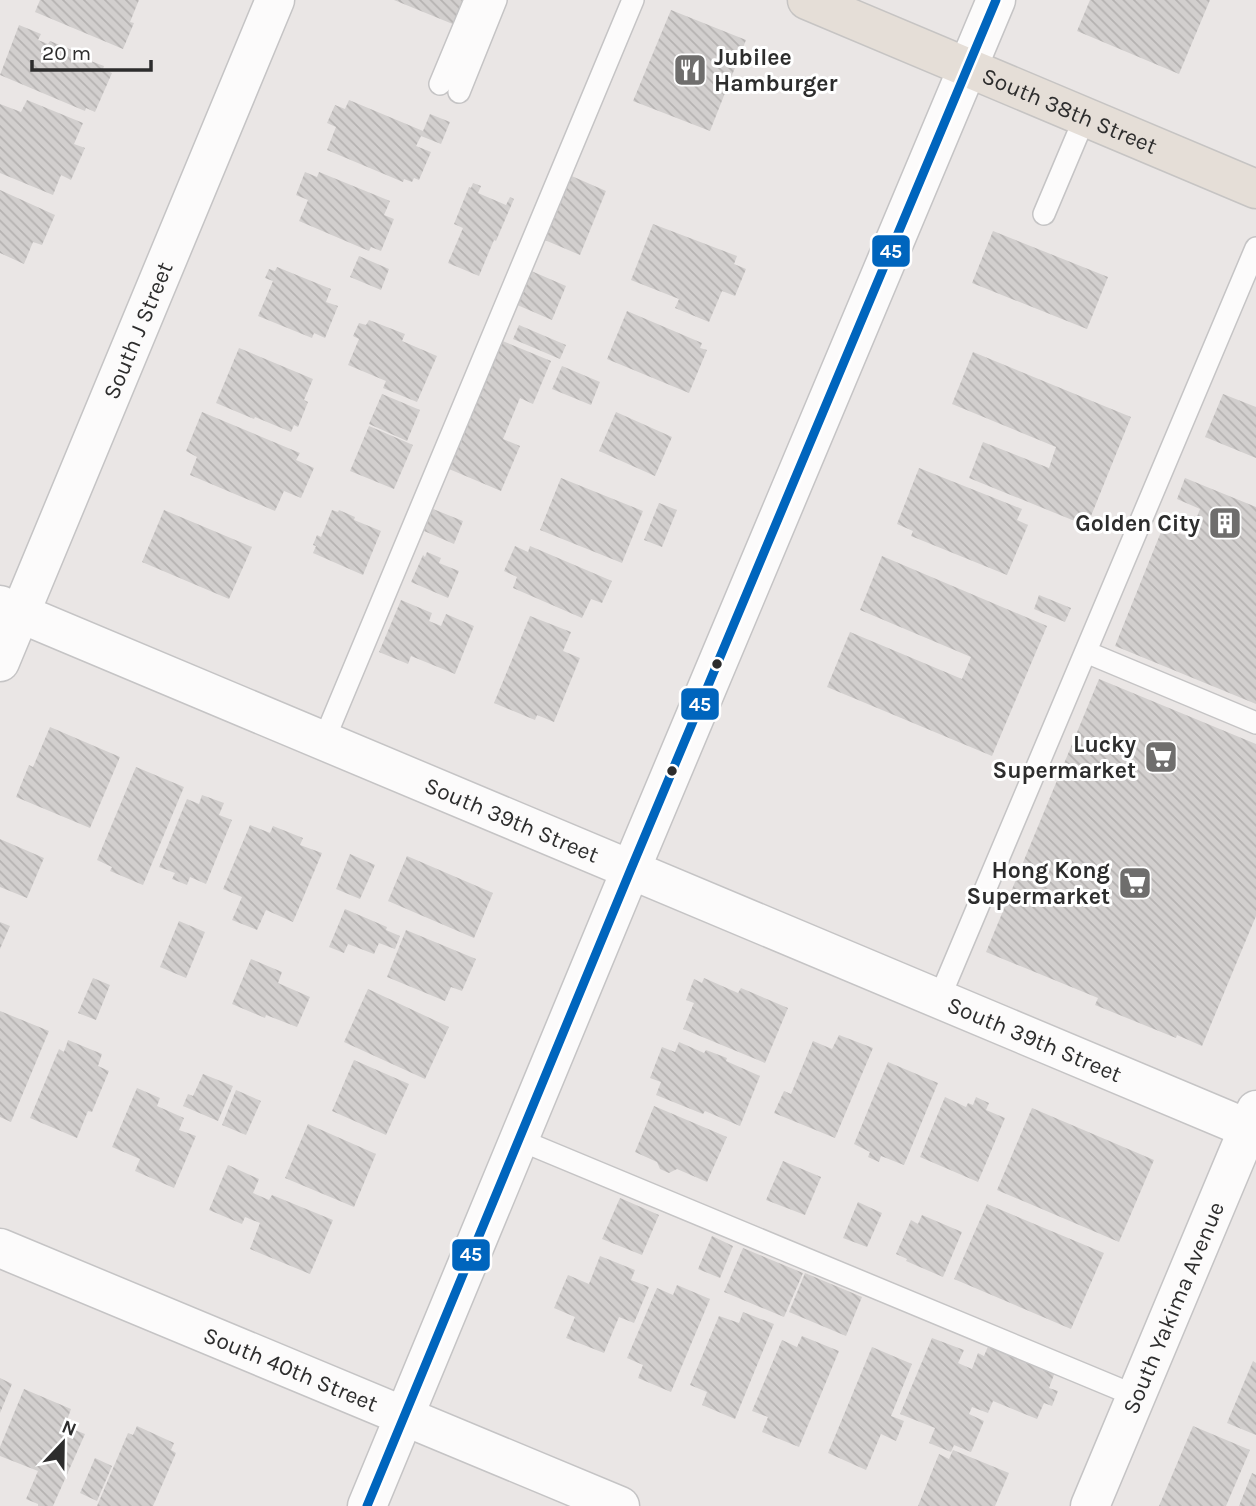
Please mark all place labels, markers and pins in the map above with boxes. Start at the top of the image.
place label: Jubilee Hamburger [714,44,838,97]
restaurant icon: Jubilee Hamburger [671,51,709,89]
building icon: Golden City [1206,504,1244,542]
place label: Golden City [1075,510,1200,537]
unlabelled marker [710,657,724,671]
place label: Lucky Supermarket [992,731,1136,784]
supermarket icon: Lucky Supermarket [1142,738,1180,776]
unlabelled marker [665,764,679,778]
place label: Hong Kong Supermarket [966,857,1110,910]
supermarket icon: Hong Kong Supermarket [1116,864,1154,902]

